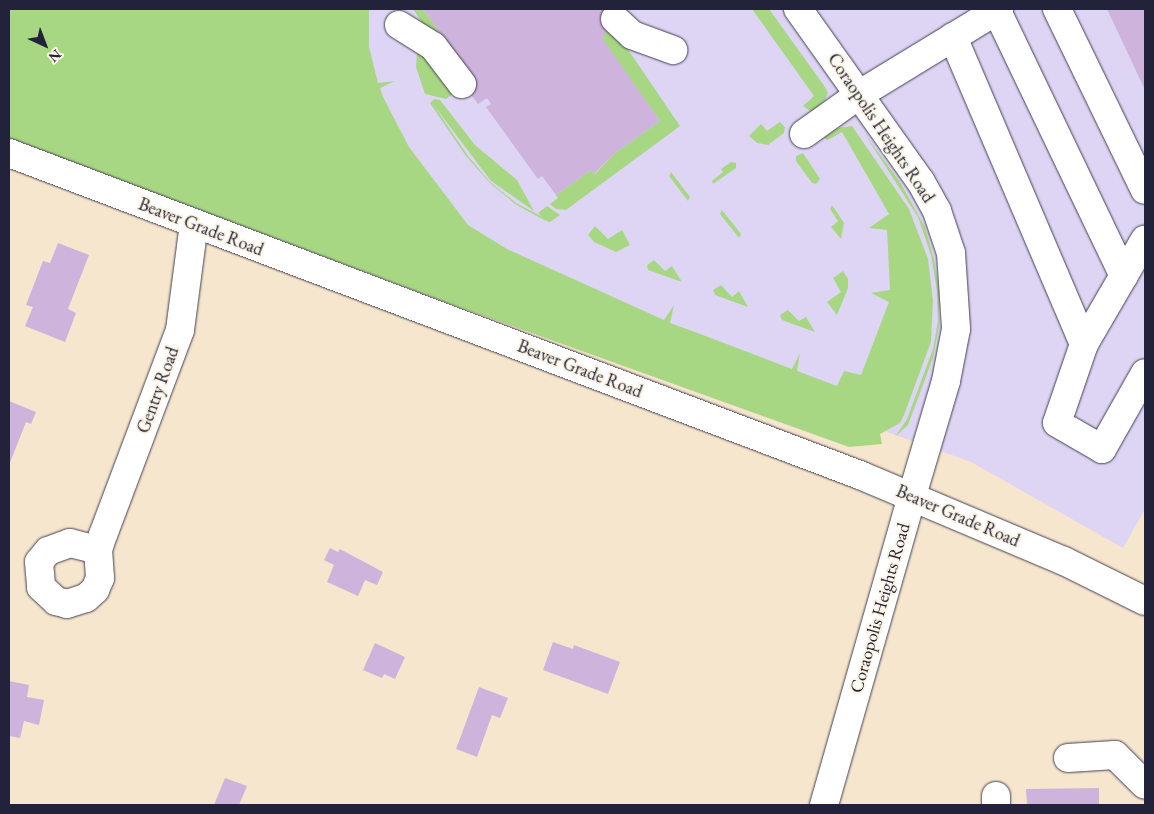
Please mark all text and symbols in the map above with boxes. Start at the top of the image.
north arrow [20,20,70,70]
text: N [45,46,66,66]
street label: Coraopolis Heights Road [823,49,939,207]
street label: Beaver Grade Road [135,193,267,261]
street label: Beaver Grade Road [514,335,646,403]
street label: Gentry Road [132,344,184,436]
street label: Beaver Grade Road [893,480,1023,552]
street label: Coraopolis Heights Road [845,521,915,695]

